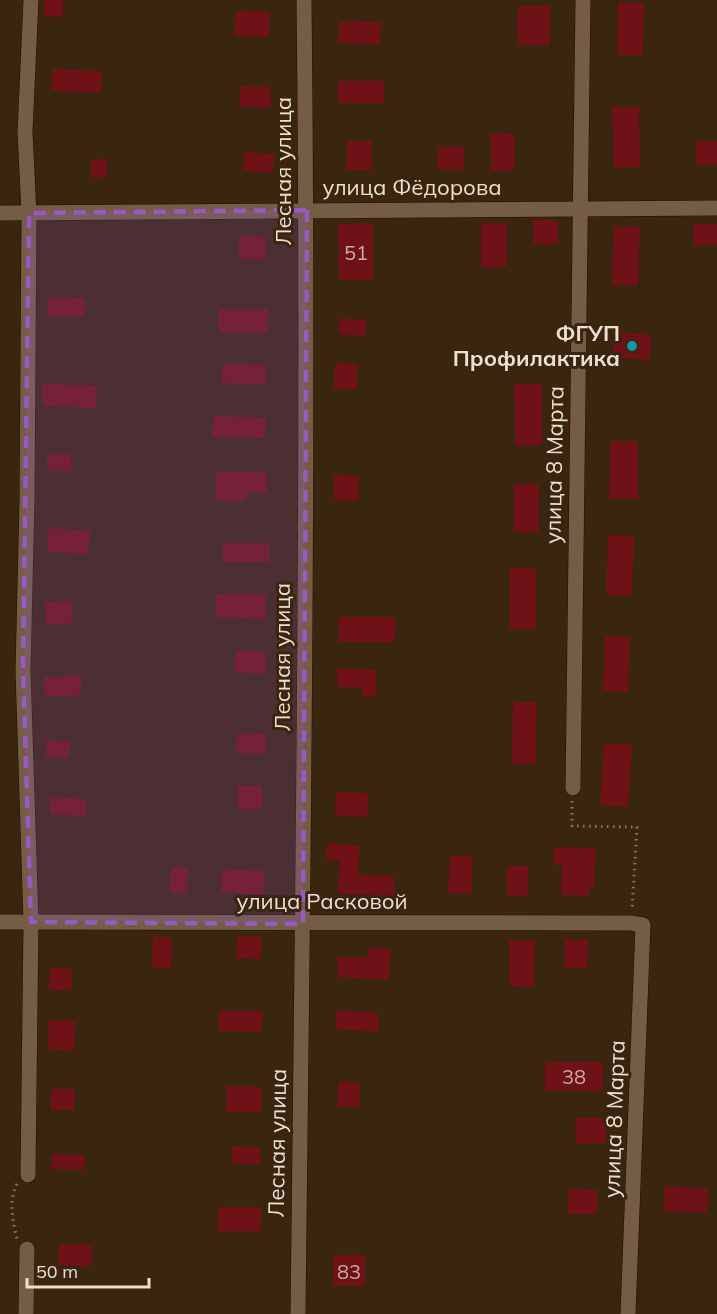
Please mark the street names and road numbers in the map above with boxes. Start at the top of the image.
street label: Лесная улица [269,97,297,245]
street label: улица Фёдорова [322,173,502,201]
street label: улица 8 Марта [539,386,569,544]
street label: Лесная улица [268,583,296,731]
street label: улица Расковой [236,887,408,915]
street label: улица 8 Марта [597,1040,631,1198]
street label: Лесная улица [262,1068,292,1218]

